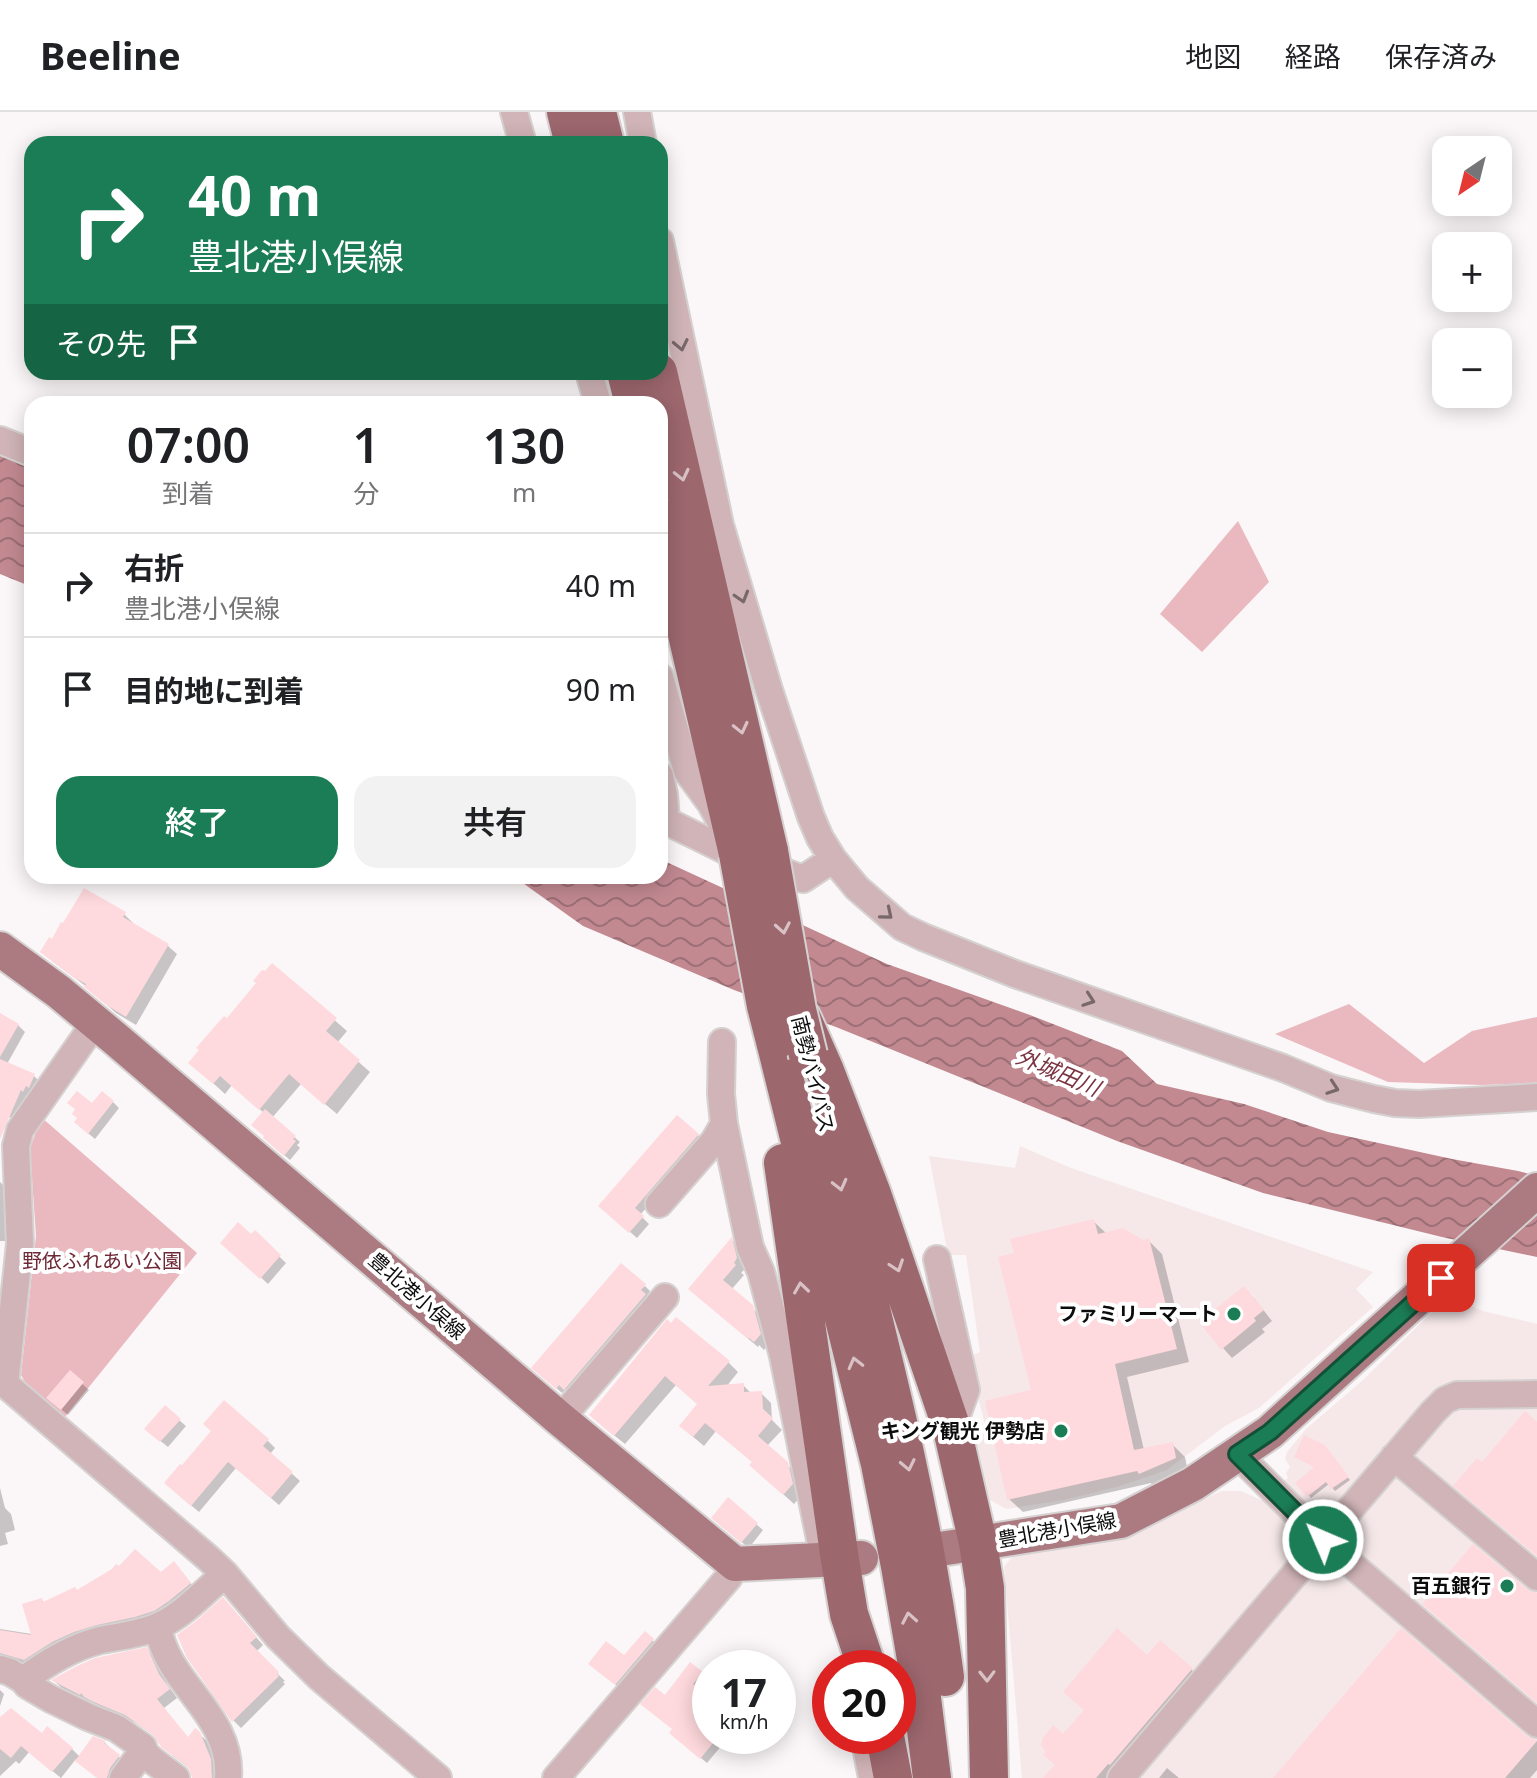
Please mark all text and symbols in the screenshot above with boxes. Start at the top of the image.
text: Beeline [40,29,181,81]
text: 地図 [1185,37,1241,75]
text: 経路 [1285,37,1341,75]
text: 保存済み [1385,37,1497,75]
north arrow [1432,136,1512,216]
map controls [1432,136,1512,408]
text: 40 m [188,156,321,232]
icon: right [56,168,160,272]
text: 豊北港小俣線 [188,232,404,281]
button: + [1432,232,1512,312]
icon: arrive [162,320,206,364]
text: その先 [56,323,146,364]
button: − [1432,328,1512,408]
one-way arrow [672,337,689,351]
text: 07:00 [127,412,250,477]
text: 1 [353,412,380,477]
text: 130 [483,413,565,478]
one-way arrow [673,468,690,482]
text: m [512,474,536,510]
text: 到着 [162,475,214,511]
text: 分 [353,475,379,511]
text: 右折 [124,547,184,588]
icon: right [56,563,100,607]
text: 40 m [566,565,636,606]
text: 豊北港小俣線 [124,590,280,626]
one-way arrow [733,590,749,604]
icon: arrive [56,667,100,711]
text: 90 m [566,669,636,710]
text: 目的地に到着 [124,670,304,711]
one-way arrow [732,721,749,735]
button: 終了 [56,776,338,868]
button: 共有 [354,776,636,868]
one-way arrow [878,904,893,919]
one-way arrow [774,921,791,935]
one-way arrow [1081,990,1095,1006]
street label: 南勢バイパス [786,1013,841,1135]
water label: 外城田川 [1012,1040,1107,1103]
one-way arrow [1325,1078,1339,1094]
one-way arrow [831,1177,848,1191]
pin [1407,1244,1475,1312]
street label: 豊北港小俣線 [363,1246,471,1345]
park label: 野依ふれあい公園 [22,1247,182,1274]
icon: arrive [1419,1256,1463,1300]
one-way arrow [887,1258,903,1272]
one-way arrow [793,1281,810,1295]
place label: ファミリーマート [1058,1300,1218,1327]
marker: ファミリーマート [1225,1305,1243,1323]
one-way arrow [847,1357,864,1371]
place label: キング観光 伊勢店 [880,1417,1045,1444]
marker: キング観光 伊勢店 [1052,1422,1070,1440]
one-way arrow [899,1457,916,1471]
position arrow [1281,1498,1365,1582]
street label: 豊北港小俣線 [995,1506,1118,1553]
place label: 百五銀行 [1411,1572,1491,1599]
marker: 百五銀行 [1498,1577,1516,1595]
one-way arrow [901,1611,918,1624]
speed limit sign: 20 [812,1650,916,1754]
text: 17 [721,1664,767,1719]
one-way arrow [978,1670,995,1683]
text: km/h [719,1708,769,1735]

